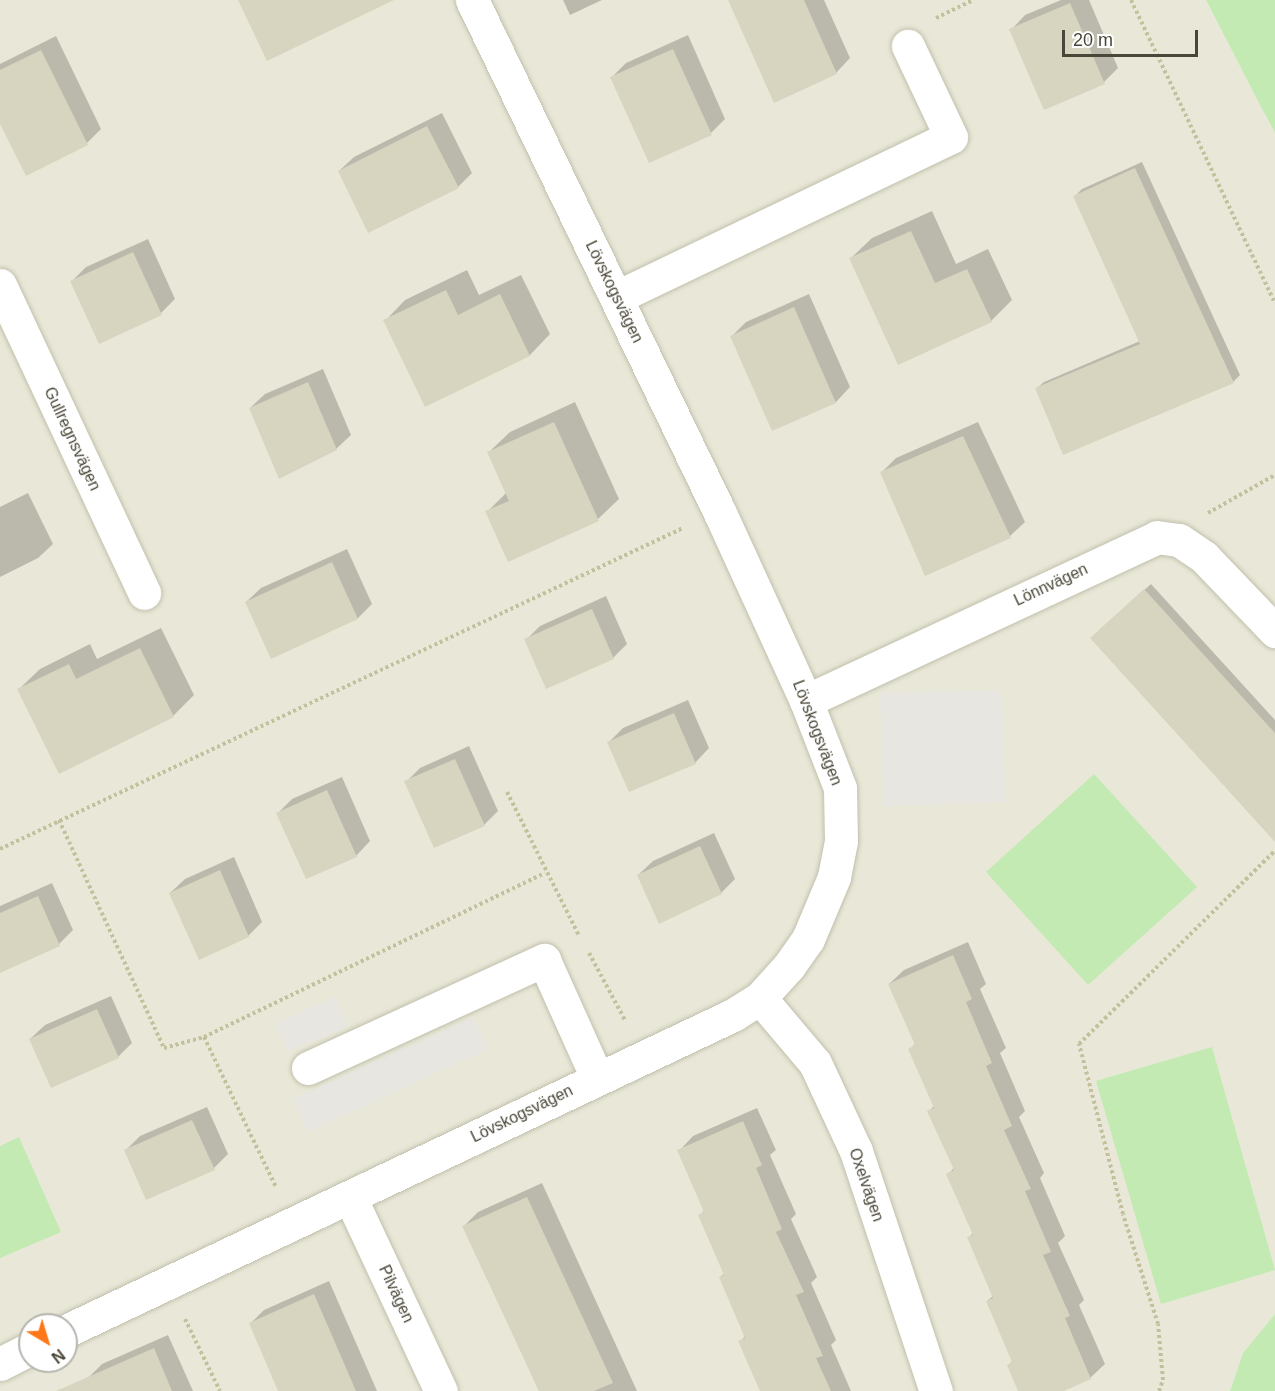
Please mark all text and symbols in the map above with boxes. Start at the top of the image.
scale bar [1065,18,1202,56]
text: 20 m [1073,30,1113,50]
street label: Lövskogsvägen [581,238,647,346]
street label: Gullregnsvägen [40,384,104,494]
street label: Lönnvägen [1011,560,1091,610]
street label: Lövskogsvägen [788,678,846,788]
street label: Lövskogsvägen [468,1081,576,1147]
street label: Oxelvägen [844,1146,888,1224]
street label: Pilvägen [374,1262,418,1326]
north arrow [18,1313,78,1373]
text: N [48,1346,68,1366]

